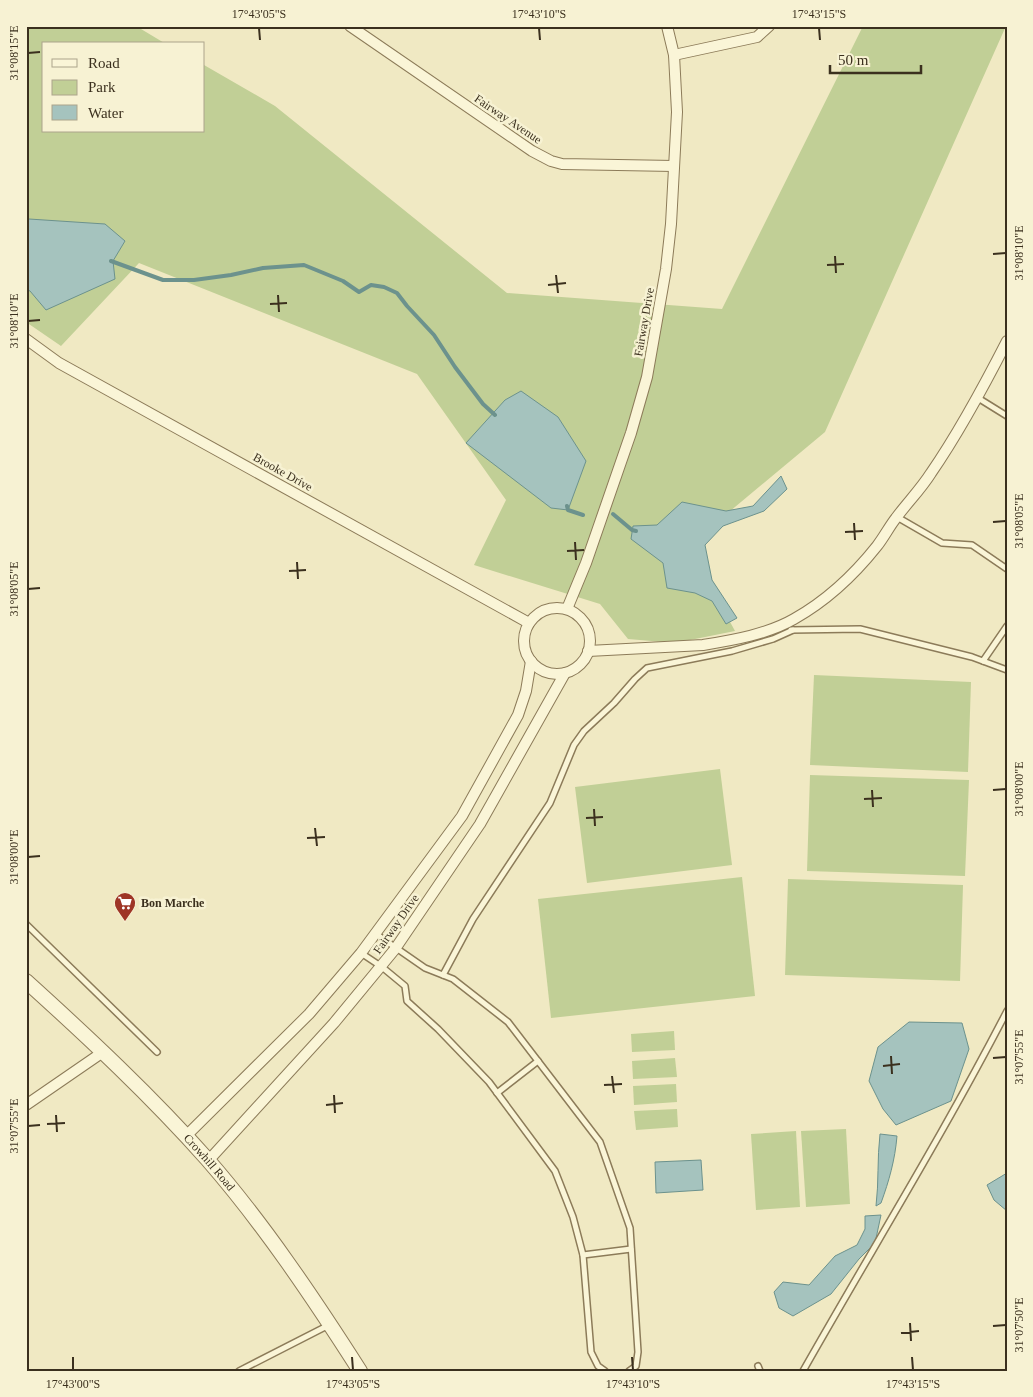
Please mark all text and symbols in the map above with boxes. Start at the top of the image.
text: 17°43'05"S [232,7,286,21]
text: 17°43'10"S [512,7,566,21]
text: 17°43'15"S [792,7,846,21]
text: 31°08'15"E [7,25,21,81]
legend [42,42,205,132]
scale bar [830,42,922,74]
text: 50 m [838,52,869,68]
text: Road [88,55,120,71]
text: Park [88,79,116,95]
street label: Fairway Avenue [472,91,544,147]
text: Water [88,105,123,121]
text: 31°08'10"E [1012,225,1026,281]
street label: Fairway Drive [631,286,657,358]
text: 31°08'10"E [7,293,21,349]
street label: Brooke Drive [251,450,315,494]
text: 31°08'05"E [1012,493,1026,549]
text: 31°08'05"E [7,561,21,617]
text: 31°08'00"E [1012,761,1026,817]
text: 31°08'00"E [7,829,21,885]
supermarket icon: Bon Marche [113,891,137,922]
street label: Fairway Drive [370,891,422,957]
place label: Bon Marche [141,896,205,910]
text: 31°07'55"E [1012,1029,1026,1085]
text: 31°07'55"E [7,1098,21,1154]
street label: Crowhill Road [181,1131,238,1194]
text: 31°07'50"E [1012,1297,1026,1353]
text: 17°43'00"S [46,1377,100,1391]
text: 17°43'05"S [326,1377,380,1391]
text: 17°43'10"S [606,1377,660,1391]
text: 17°43'15"S [886,1377,940,1391]

